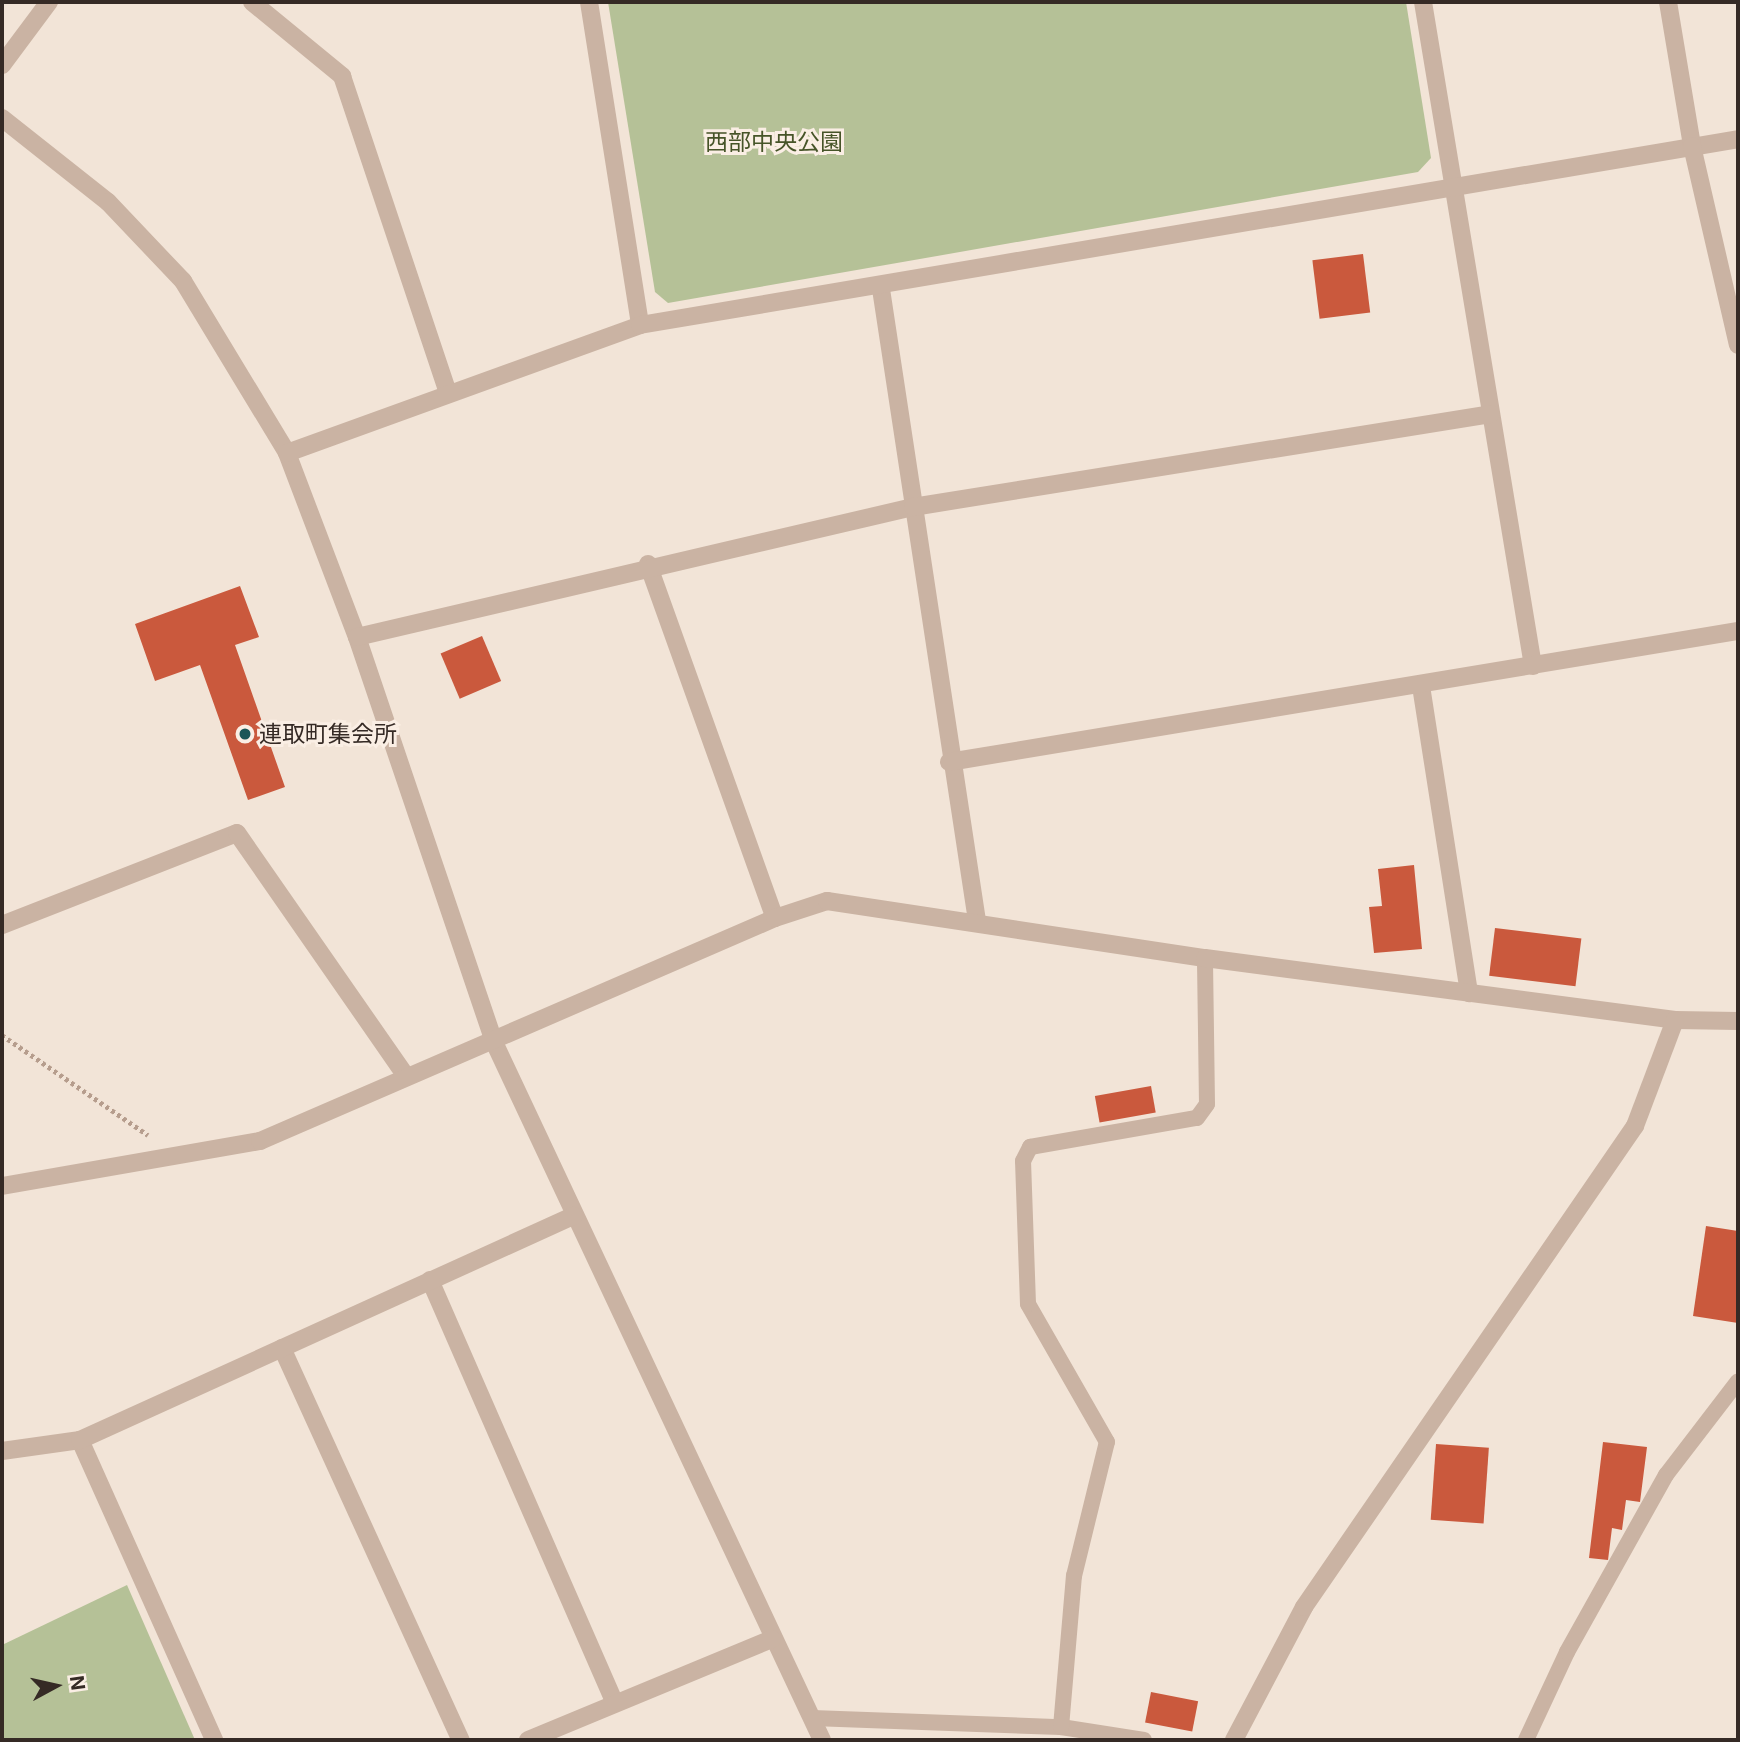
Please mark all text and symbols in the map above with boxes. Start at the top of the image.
park label: 西部中央公園 [705,128,843,156]
place label: 連取町集会所 [259,720,397,748]
marker: 連取町集会所 [237,726,253,742]
north arrow [21,1651,91,1721]
text: N [65,1674,90,1692]

